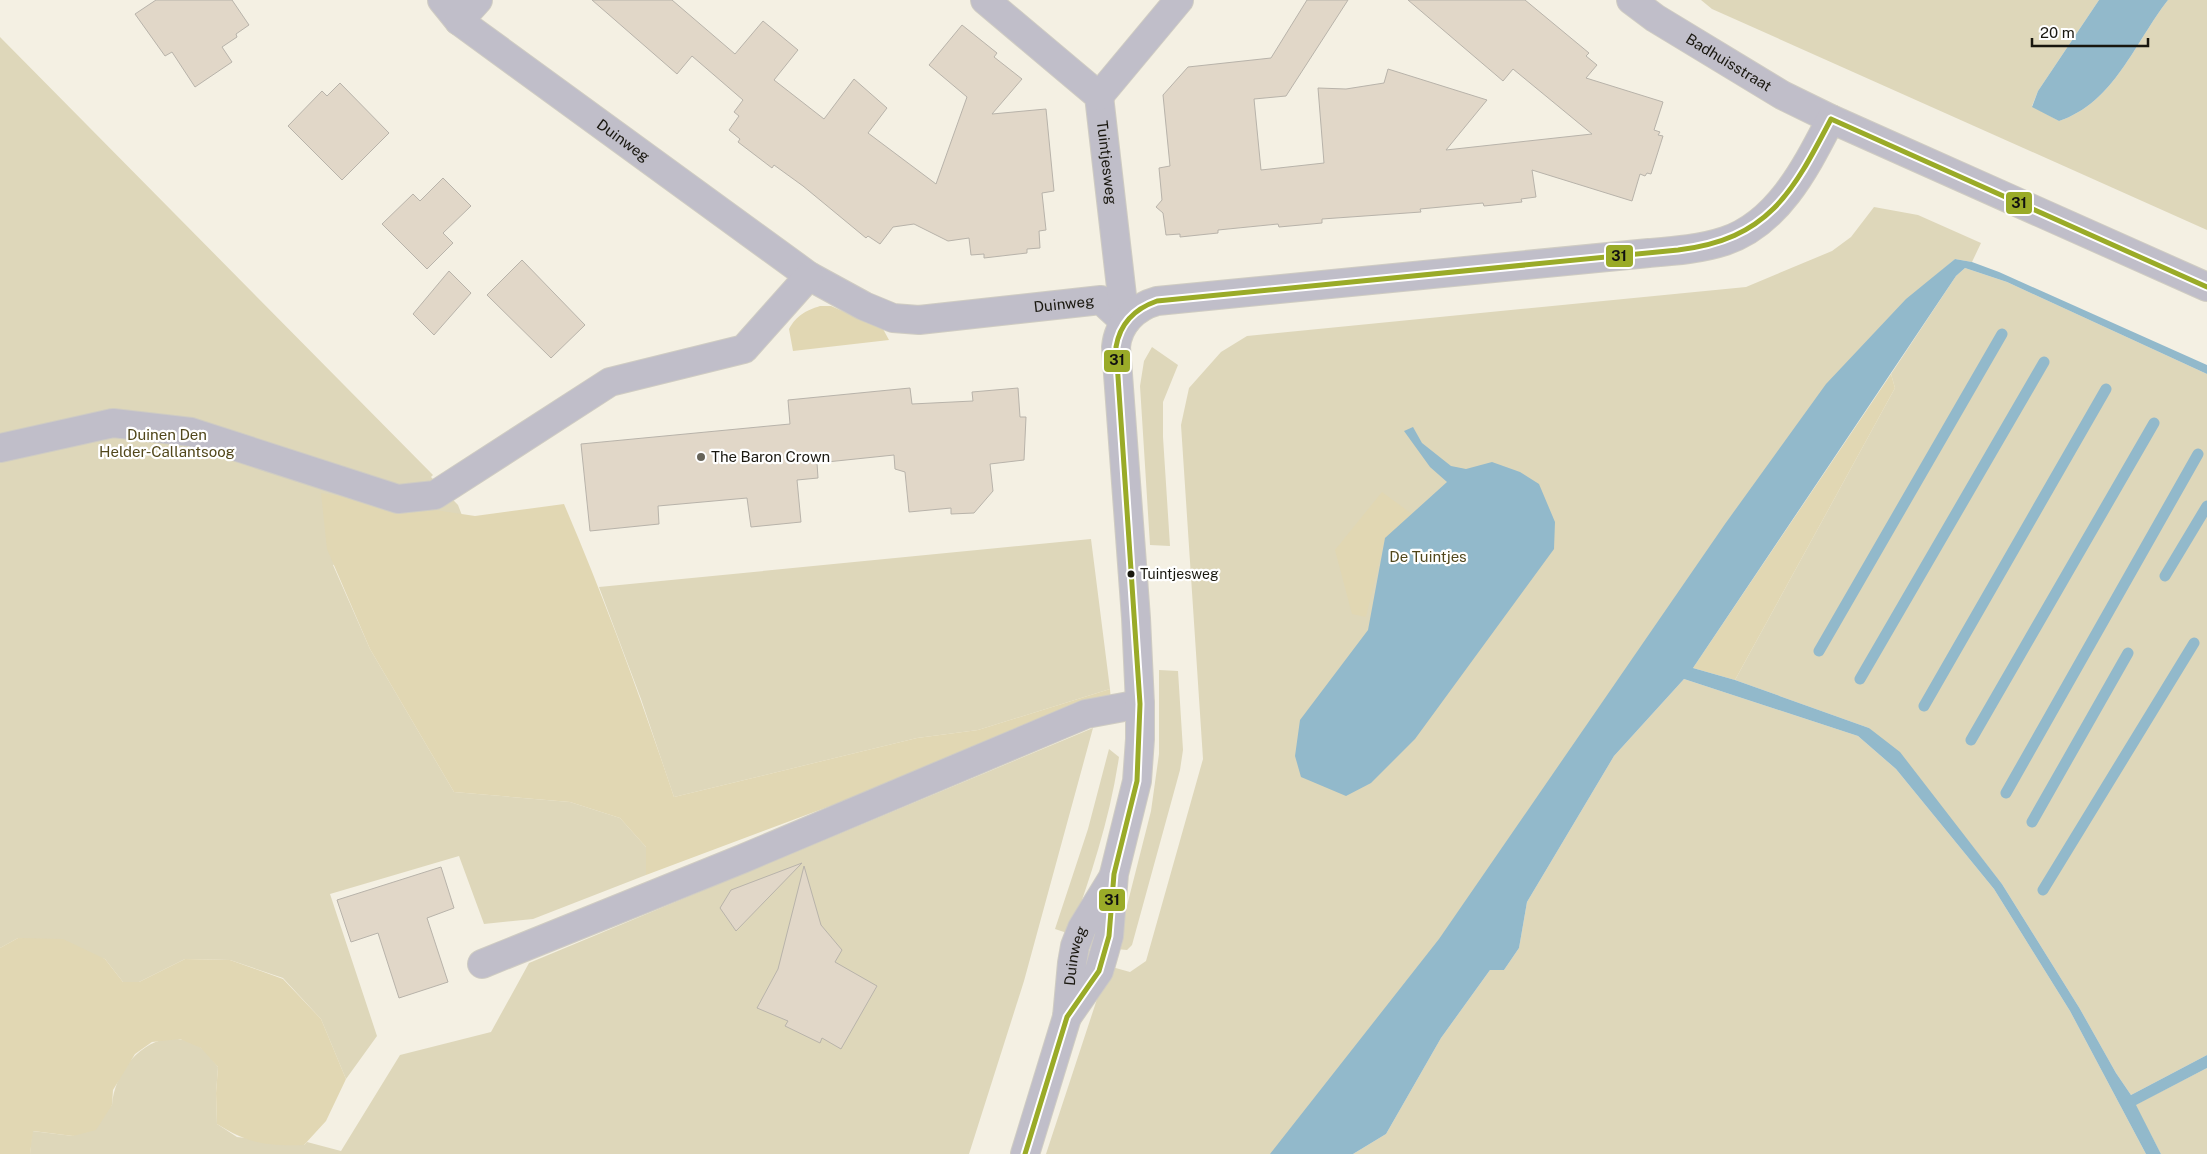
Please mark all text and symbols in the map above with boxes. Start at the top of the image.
scale bar [2032,15,2148,47]
text: 20 m [2040,24,2075,41]
street label: Badhuisstraat [1683,30,1775,95]
street label: Duinweg [594,115,653,165]
street label: Tuintjesweg [1094,120,1120,205]
line badge: 31 [2005,191,2033,215]
text: 31 [2011,195,2027,211]
line badge: 31 [1605,244,1634,268]
text: 31 [1611,248,1627,264]
street label: Duinweg [1033,292,1095,315]
line badge: 31 [1103,349,1131,373]
text: 31 [1109,352,1125,368]
park label: Duinen Den Helder-Callantsoog [99,426,235,460]
place label: The Baron Crown [711,448,830,465]
marker: The Baron Crown [695,451,707,463]
park label: De Tuintjes [1389,548,1467,565]
place label: Tuintjesweg [1140,566,1219,582]
marker: Tuintjesweg [1126,569,1136,579]
line badge: 31 [1098,888,1126,912]
text: 31 [1104,892,1120,908]
street label: Duinweg [1061,924,1090,987]

